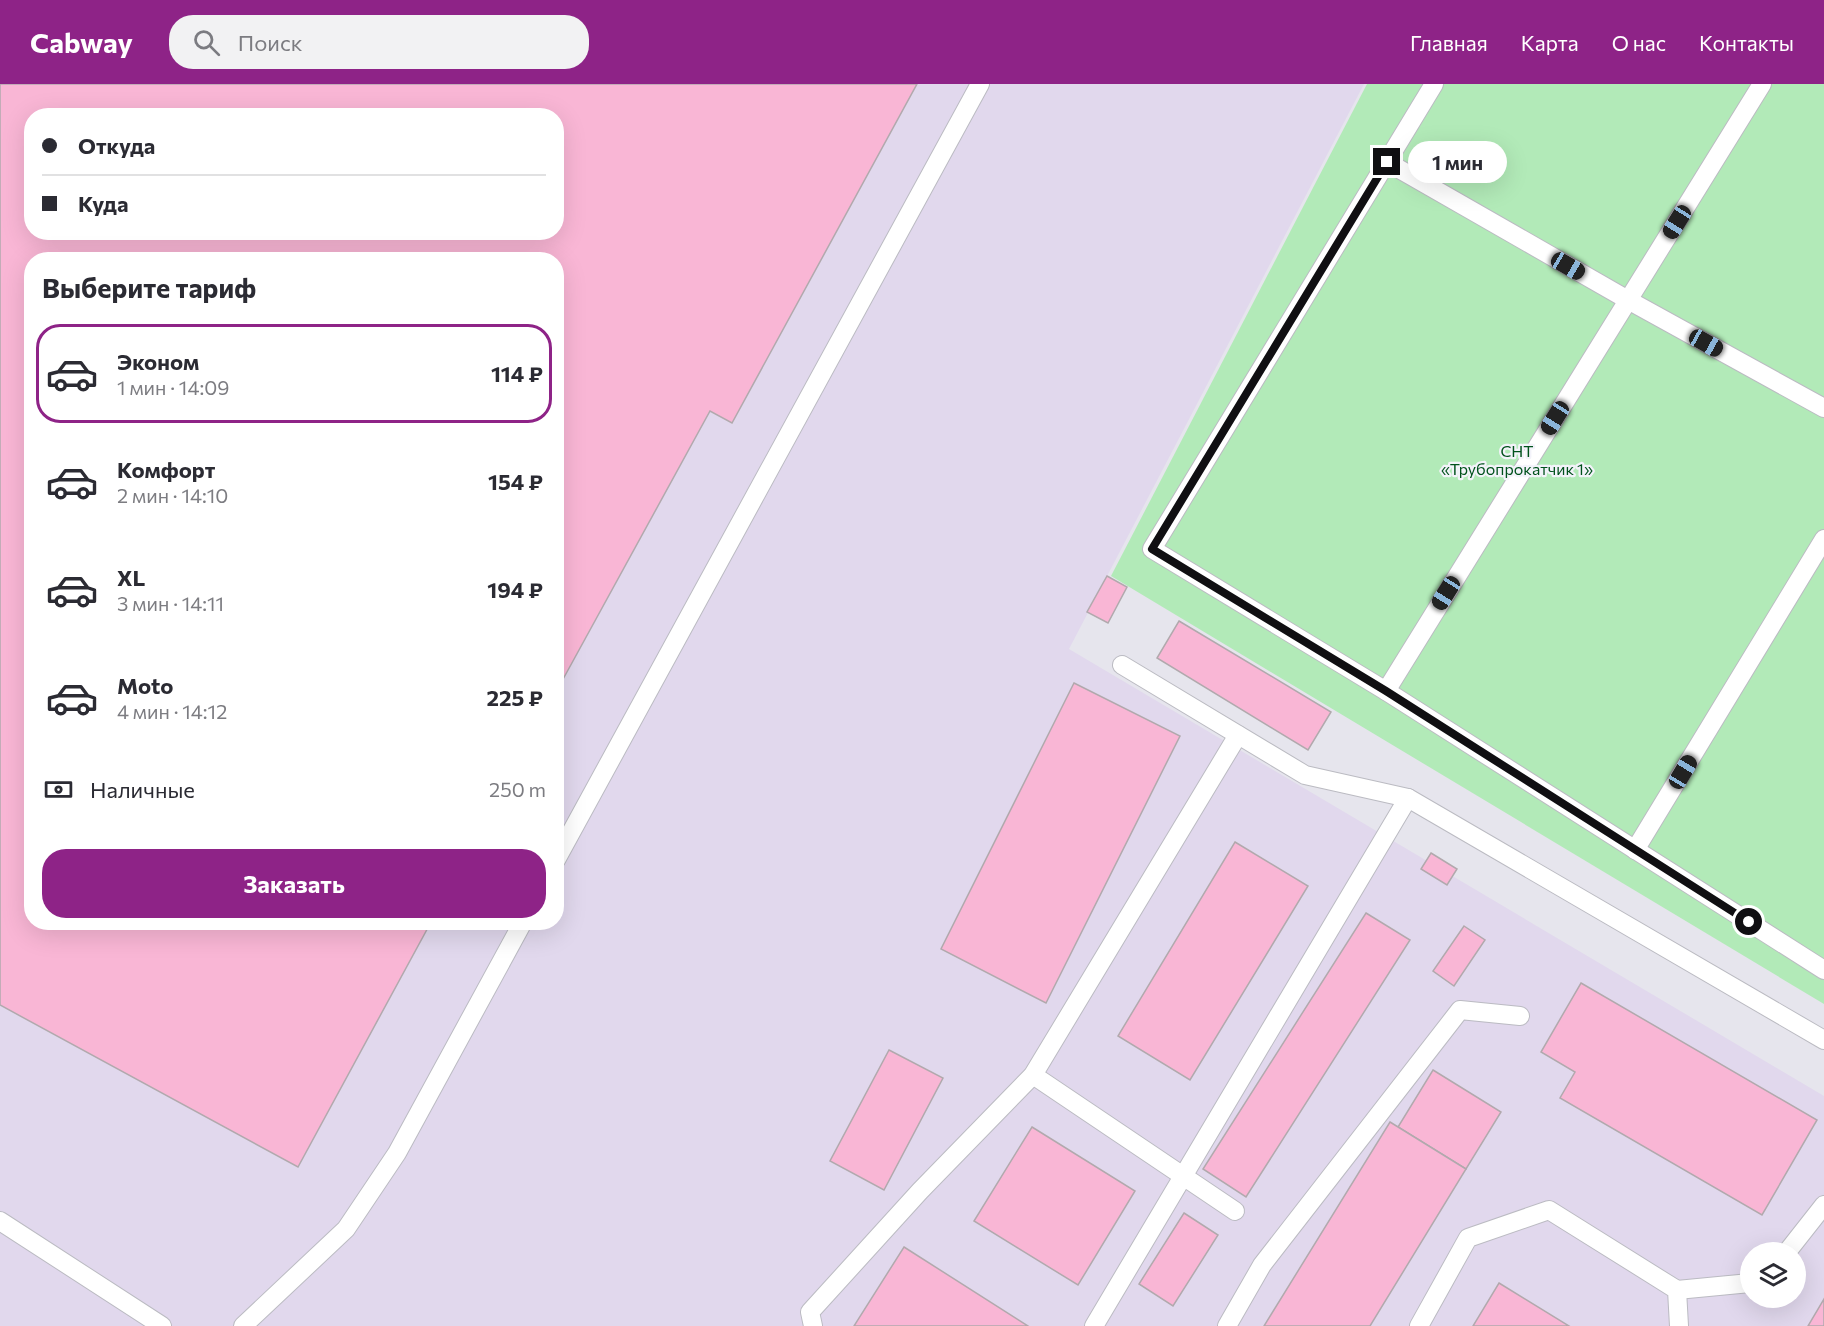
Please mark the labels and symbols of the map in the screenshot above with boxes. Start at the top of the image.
callout: 1 мин [1408,141,1507,183]
route end [1373,148,1400,175]
car [1660,202,1694,242]
car [1548,249,1588,283]
car [1686,326,1726,360]
car [1538,398,1572,438]
park label: СНТ «Трубопрокатчик 1» [1441,441,1593,478]
car [1429,573,1463,613]
car [1666,752,1700,792]
route start [1735,908,1762,935]

